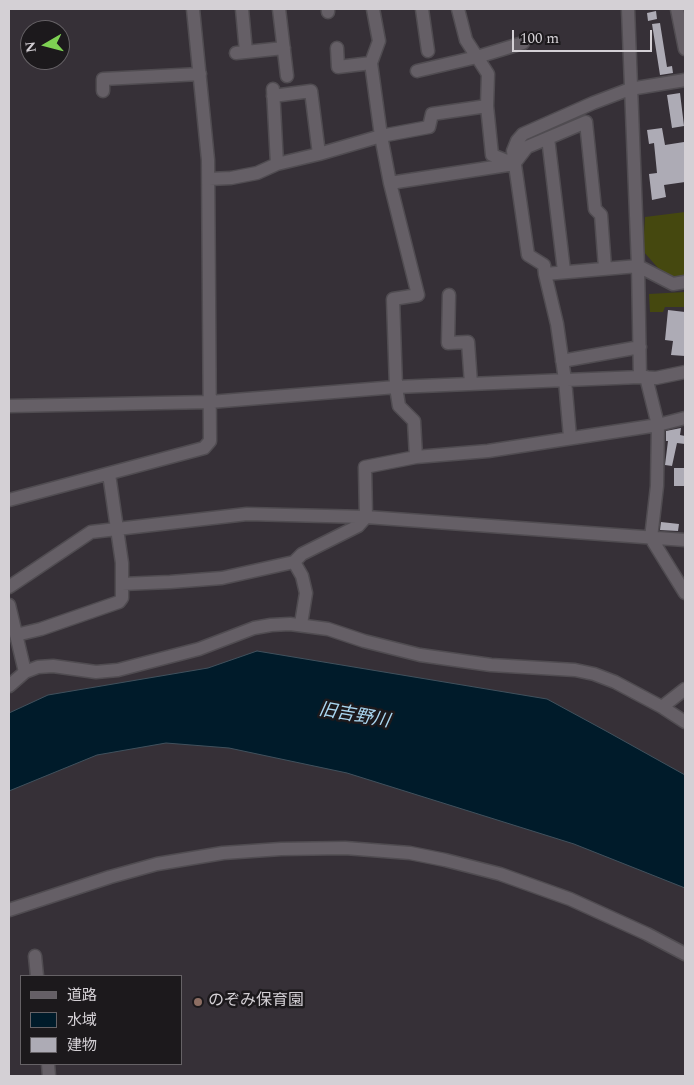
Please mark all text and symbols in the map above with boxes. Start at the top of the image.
north arrow [20,20,70,70]
scale bar [514,20,654,52]
text: 100 m [520,27,559,50]
text: N [19,40,42,54]
water label: 旧吉野川 [317,700,391,734]
legend [20,975,182,1065]
text: 道路 [67,984,97,1007]
place label: のぞみ保育園 [208,992,304,1012]
marker: のぞみ保育園 [192,996,204,1008]
text: 水域 [67,1009,97,1032]
text: 建物 [67,1034,97,1057]

